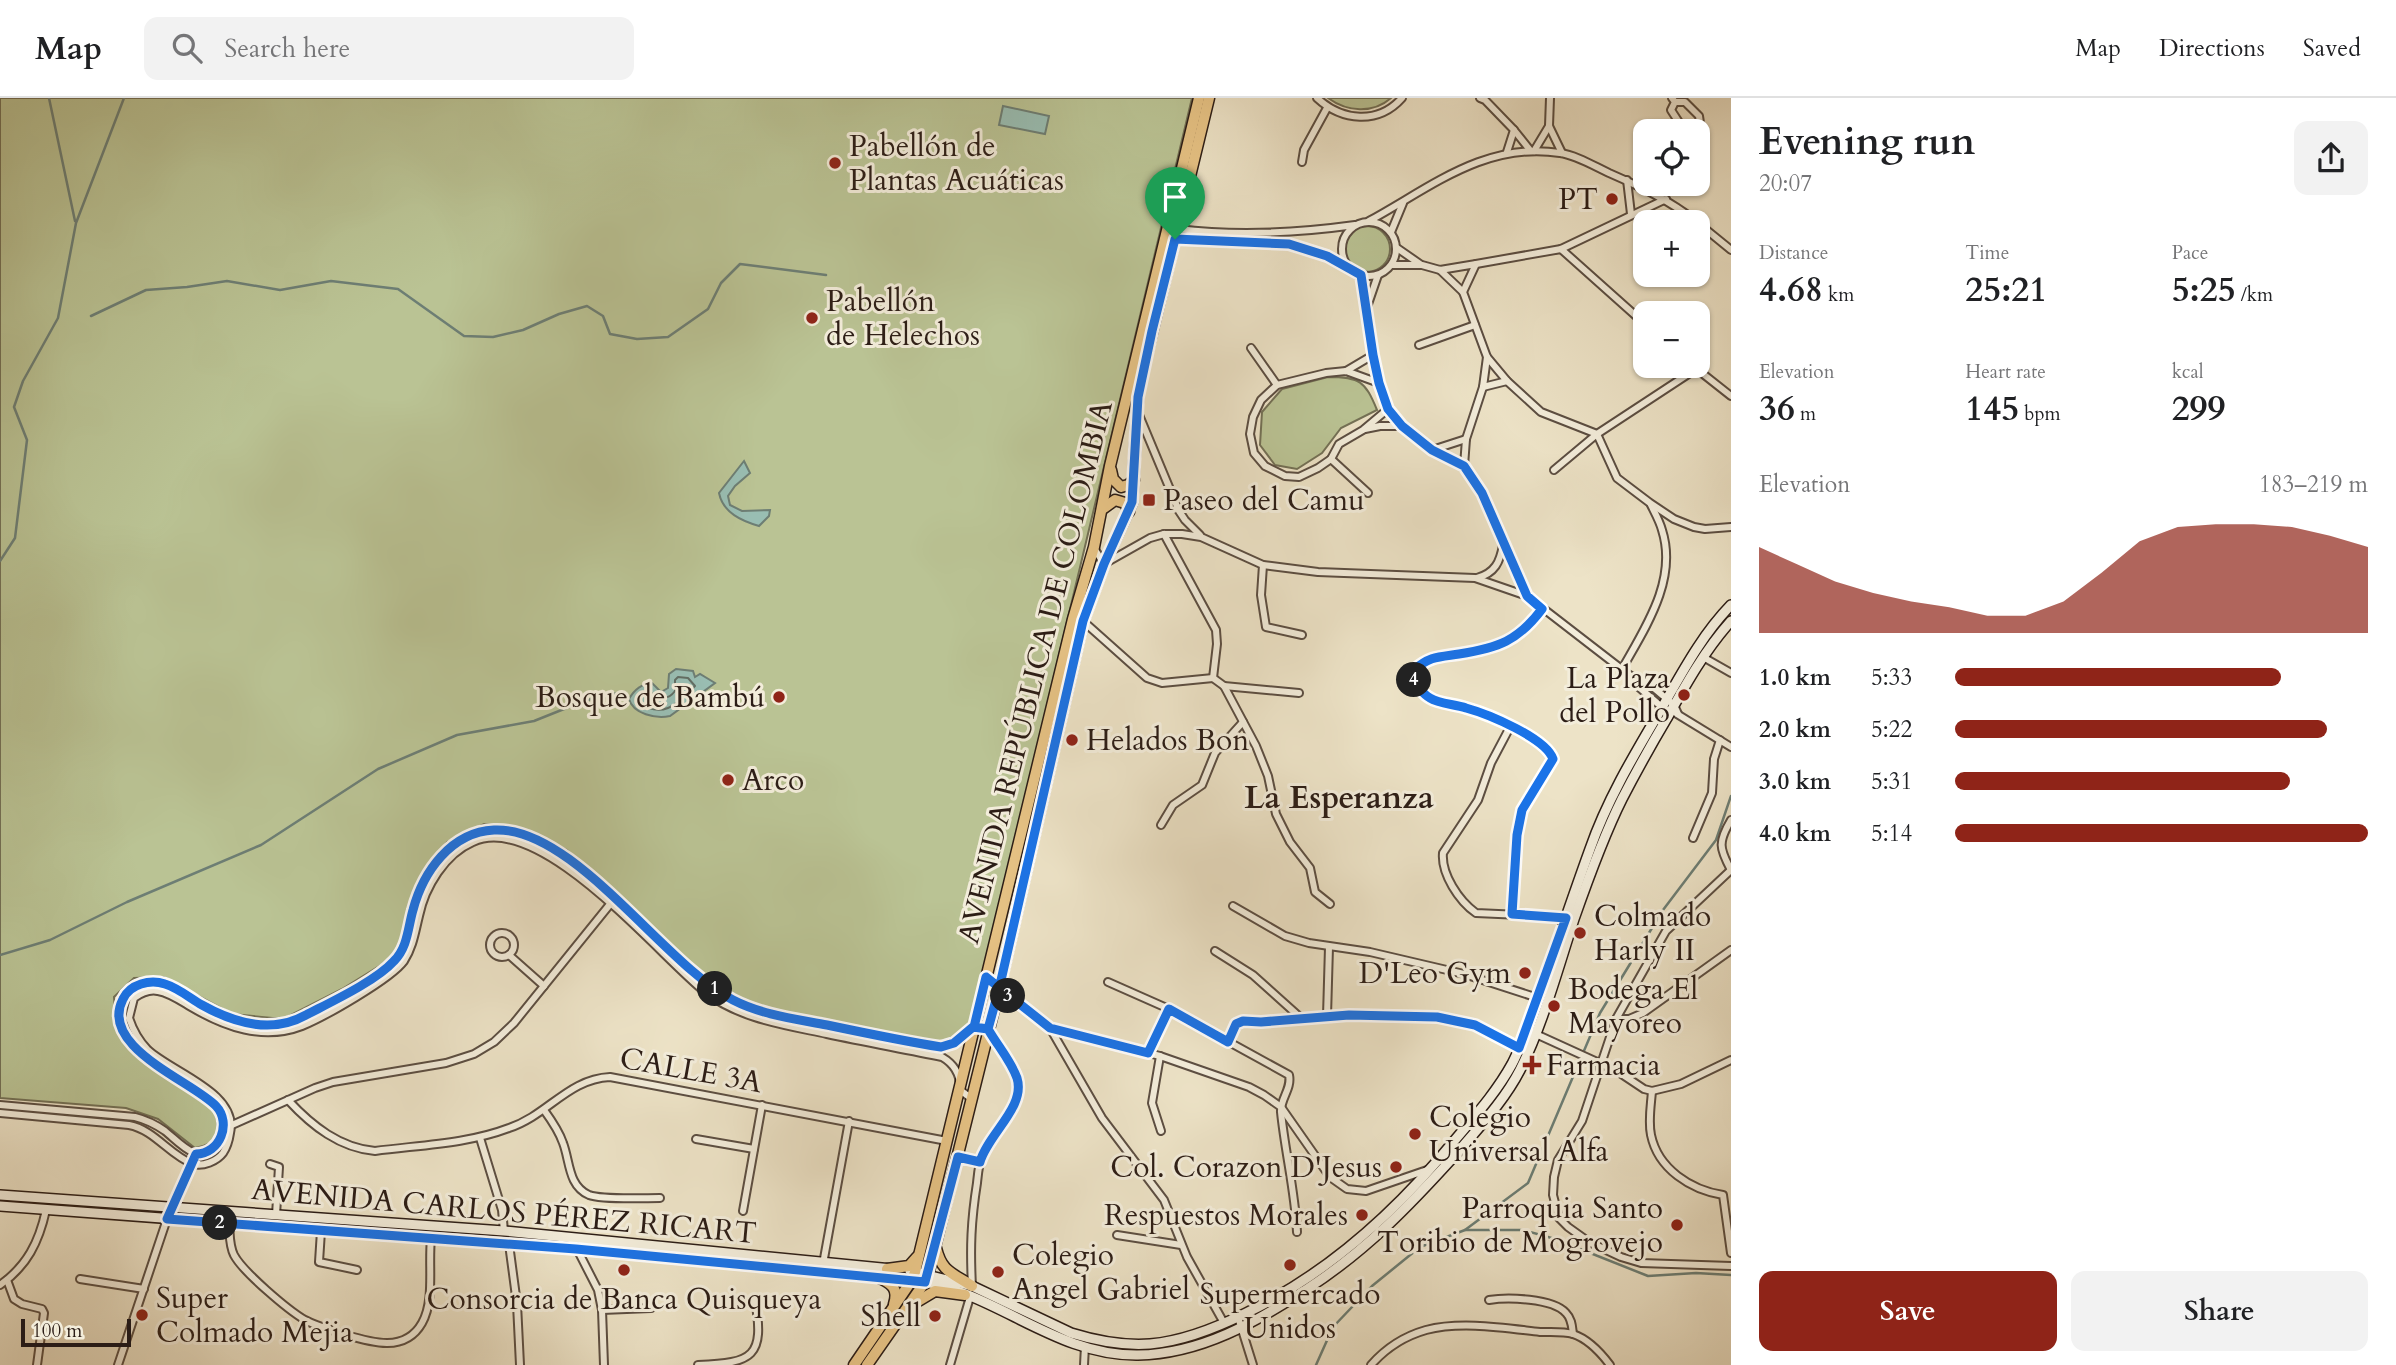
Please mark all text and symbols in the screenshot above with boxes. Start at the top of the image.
search box [144,17,634,80]
text: Map [35,26,102,71]
icon: search [168,29,206,67]
text: Search here [224,31,350,66]
text: Map [2075,32,2121,65]
text: Directions [2159,32,2265,65]
text: Saved [2303,32,2361,65]
text: Evening run [1759,116,1975,168]
map controls [1633,119,1710,378]
button: locate [1633,119,1710,196]
button: share [2294,121,2368,195]
place label: Pabellón de Plantas Acuáticas [849,126,1064,201]
marker: Pabellón de Plantas Acuáticas [827,155,843,171]
pin [1145,167,1205,239]
text: 20:07 [1759,168,1812,199]
icon: arrive [1156,178,1194,216]
place label: PT [1558,179,1598,220]
marker: PT [1604,191,1620,207]
button: + [1633,210,1710,287]
text: Distance [1759,240,1828,266]
text: Time [1965,240,2009,266]
text: Pace [2172,240,2208,266]
text: 4.68 [1759,266,1823,314]
text: 25:21 [1965,266,2047,314]
text: 5:25 [2172,266,2236,314]
place label: Pabellón de Helechos [826,281,980,356]
text: km [1823,282,1854,308]
text: /km [2236,282,2273,308]
button: − [1633,301,1710,378]
marker: Pabellón de Helechos [804,310,820,326]
text: Elevation [1759,359,1834,385]
text: Heart rate [1965,359,2046,385]
text: kcal [2172,359,2204,385]
text: 36 [1759,385,1795,433]
text: 145 [1965,385,2019,433]
text: 299 [2172,385,2225,433]
street label: AVENIDA REPÚBLICA DE COLOMBIA [948,396,1123,948]
text: m [1795,401,1816,427]
text: bpm [2019,401,2061,427]
text: Elevation [1759,469,1850,500]
text: 183–219 m [2259,469,2368,500]
place label: Paseo del Camu [1163,480,1365,521]
marker: Paseo del Camu [1141,492,1157,508]
place label: La Plaza del Pollo [1559,658,1670,733]
pin: 4 [1396,662,1432,698]
text: 1.0 km [1759,662,1831,693]
text: 5:33 [1871,662,1912,693]
text: 4 [1409,666,1418,692]
place label: Bosque de Bambú [535,677,765,718]
marker: La Plaza del Pollo [1676,687,1692,703]
marker: Bosque de Bambú [771,689,787,705]
text: 2.0 km [1759,714,1831,745]
text: 5:22 [1871,714,1912,745]
place label: Helados Bon [1086,720,1249,761]
marker: Helados Bon [1064,732,1080,748]
place label: Arco [742,760,804,801]
text: 3.0 km [1759,766,1831,797]
text: 5:31 [1871,766,1912,797]
marker: Arco [720,772,736,788]
district label: La Esperanza [1244,776,1434,820]
text: 4.0 km [1759,818,1831,849]
text: 5:14 [1871,818,1912,849]
place label: Colmado Harly II [1594,896,1711,971]
marker: Colmado Harly II [1572,925,1588,941]
place label: D'Leo Gym [1359,953,1512,994]
marker: D'Leo Gym [1517,965,1533,981]
place label: Bodega El Mayoreo [1568,969,1699,1044]
pin: 1 [698,972,732,1006]
text: 1 [710,975,719,1001]
pin: 3 [990,978,1026,1014]
text: 3 [1003,982,1012,1008]
marker: Bodega El Mayoreo [1546,998,1562,1014]
street label: CALLE 3A [617,1038,766,1103]
place label: Farmacia [1546,1045,1660,1086]
marker: Farmacia [1524,1057,1540,1073]
place label: Colegio Universal Alfa [1429,1097,1609,1172]
marker: Colegio Universal Alfa [1407,1126,1423,1142]
place label: Col. Corazon D'Jesus [1110,1147,1382,1188]
marker: Col. Corazon D'Jesus [1388,1159,1404,1175]
street label: AVENIDA CARLOS PÉREZ RICART [250,1169,758,1254]
place label: Parroquia Santo Toribio de Mogrovejo [1377,1188,1663,1263]
place label: Respuestos Morales [1104,1195,1348,1236]
pin: 2 [202,1206,238,1240]
marker: Respuestos Morales [1354,1207,1370,1223]
text: 2 [215,1209,224,1235]
marker: Parroquia Santo Toribio de Mogrovejo [1669,1217,1685,1233]
place label: Colegio Angel Gabriel [1012,1235,1190,1310]
marker: Supermercado Unidos [1282,1257,1298,1273]
marker: Consorcia de Banca Quisqueya [616,1262,632,1278]
marker: Colegio Angel Gabriel [990,1264,1006,1280]
button: Save [1759,1271,2057,1351]
button: Share [2071,1271,2368,1351]
place label: Supermercado Unidos [1200,1274,1380,1349]
place label: Super Colmado Mejia [156,1278,353,1353]
place label: Consorcia de Banca Quisqueya [426,1279,822,1320]
place label: Shell [861,1296,921,1337]
marker: Super Colmado Mejia [134,1307,150,1323]
marker: Shell [927,1308,943,1324]
scale bar [21,1316,131,1348]
text: 100 m [32,1318,82,1344]

